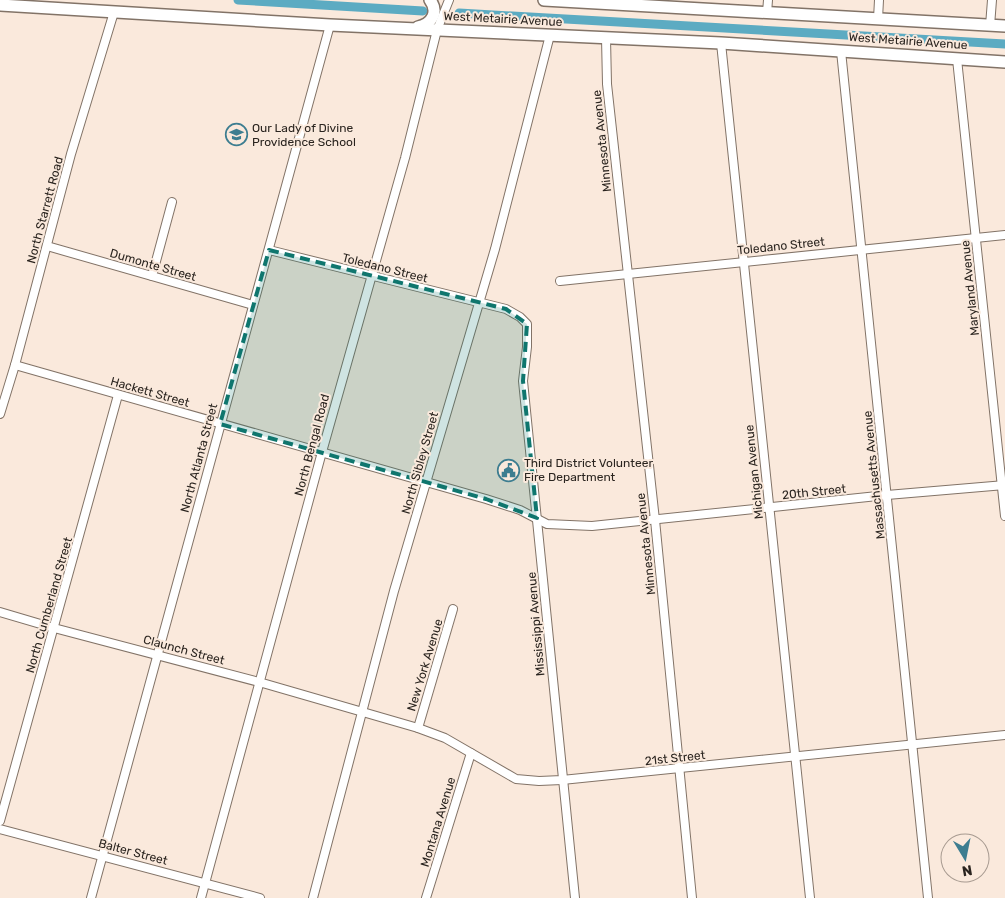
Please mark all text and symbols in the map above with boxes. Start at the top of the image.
street label: West Metairie Avenue [443,9,563,29]
street label: West Metairie Avenue [848,30,968,52]
street label: Minnesota Avenue [590,89,614,193]
place label: Our Lady of Divine Providence School [252,121,356,149]
school or university icon: Our Lady of Divine Providence School [224,123,248,147]
street label: North Starrett Road [24,155,66,265]
street label: Toledano Street [737,234,826,258]
street label: Maryland Avenue [958,239,982,336]
street label: Dumonte Street [108,246,198,284]
street label: Toledano Street [341,251,430,285]
street label: Hackett Street [109,374,191,410]
street label: North Bengal Road [292,393,332,497]
street label: North Atlanta Street [178,402,220,514]
street label: North Sibley Street [399,410,441,516]
street label: Massachusetts Avenue [860,410,888,540]
street label: Michigan Avenue [742,424,766,520]
place label: Third District Volunteer Fire Department [524,456,653,484]
public building icon: Third District Volunteer Fire Department [496,458,520,482]
street label: 20th Street [781,482,847,502]
street label: Minnesota Avenue [634,492,658,596]
street label: North Cumberland Street [23,535,75,675]
street label: Mississippi Avenue [524,571,548,677]
street label: New York Avenue [404,617,446,713]
street label: Claunch Street [142,632,226,668]
street label: 21st Street [644,748,706,768]
street label: Montana Avenue [418,775,458,869]
north arrow [940,833,990,883]
street label: Balter Street [97,836,169,868]
text: N [961,861,974,880]

